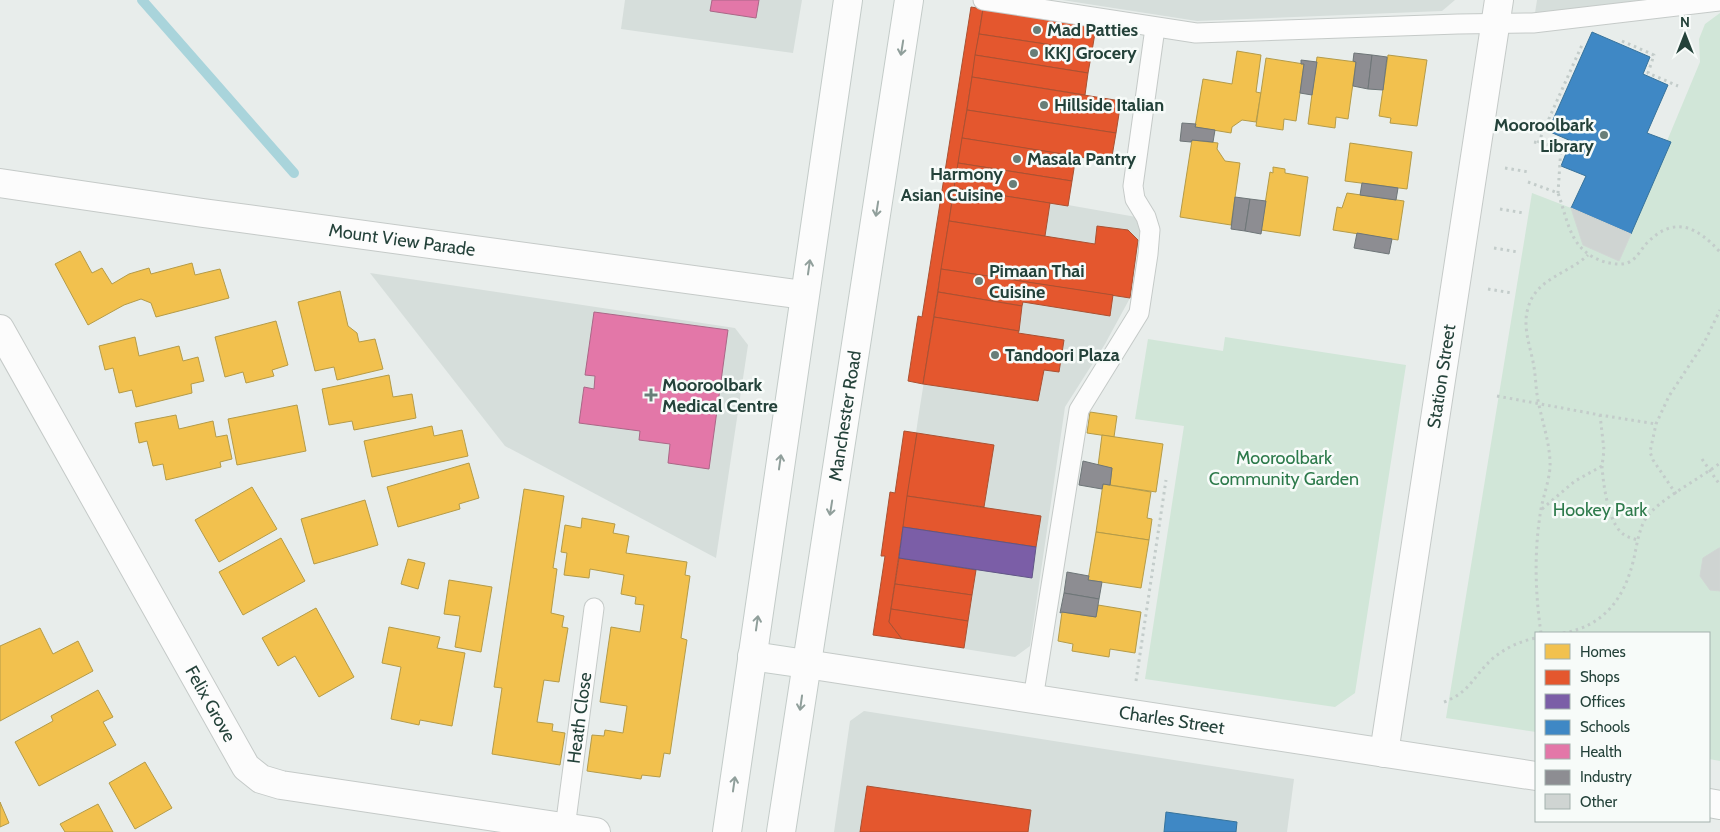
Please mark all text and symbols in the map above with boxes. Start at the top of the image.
north arrow [1660,10,1710,60]
text: N [1680,13,1690,31]
place label: Mad Patties [1047,19,1138,41]
marker: Mad Patties [1031,24,1043,36]
one-way arrow [896,40,906,56]
place label: KKJ Grocery [1044,42,1137,64]
marker: KKJ Grocery [1028,47,1040,59]
place label: Hillside Italian [1054,94,1164,116]
marker: Hillside Italian [1038,99,1050,111]
place label: Mooroolbark Library [1494,114,1594,157]
marker: Mooroolbark Library [1598,129,1610,141]
place label: Masala Pantry [1027,148,1137,170]
marker: Masala Pantry [1011,153,1023,165]
place label: Harmony Asian Cuisine [901,163,1003,206]
marker: Harmony Asian Cuisine [1007,178,1019,190]
one-way arrow [872,200,882,216]
street label: Mount View Parade [327,219,477,261]
one-way arrow [804,259,814,275]
place label: Pimaan Thai Cuisine [989,260,1085,303]
marker: Pimaan Thai Cuisine [973,275,985,287]
street label: Station Street [1423,323,1460,430]
place label: Tandoori Plaza [1005,344,1120,366]
street label: Manchester Road [824,349,866,483]
marker: Tandoori Plaza [989,349,1001,361]
place label: Mooroolbark Medical Centre [662,374,778,417]
marker: Mooroolbark Medical Centre [644,388,658,402]
park label: Mooroolbark Community Garden [1209,447,1359,490]
one-way arrow [775,454,785,470]
one-way arrow [825,499,835,515]
park label: Hookey Park [1553,499,1648,521]
one-way arrow [752,615,762,631]
legend [1535,632,1710,822]
text: Homes [1580,643,1626,661]
street label: Felix Grove [180,662,241,746]
text: Shops [1580,668,1620,686]
street label: Heath Close [563,671,596,765]
text: Offices [1580,693,1625,711]
one-way arrow [795,695,805,711]
street label: Charles Street [1117,701,1226,739]
text: Schools [1580,718,1630,736]
text: Health [1580,743,1622,761]
text: Industry [1580,768,1632,786]
one-way arrow [729,776,739,792]
text: Other [1580,793,1617,811]

